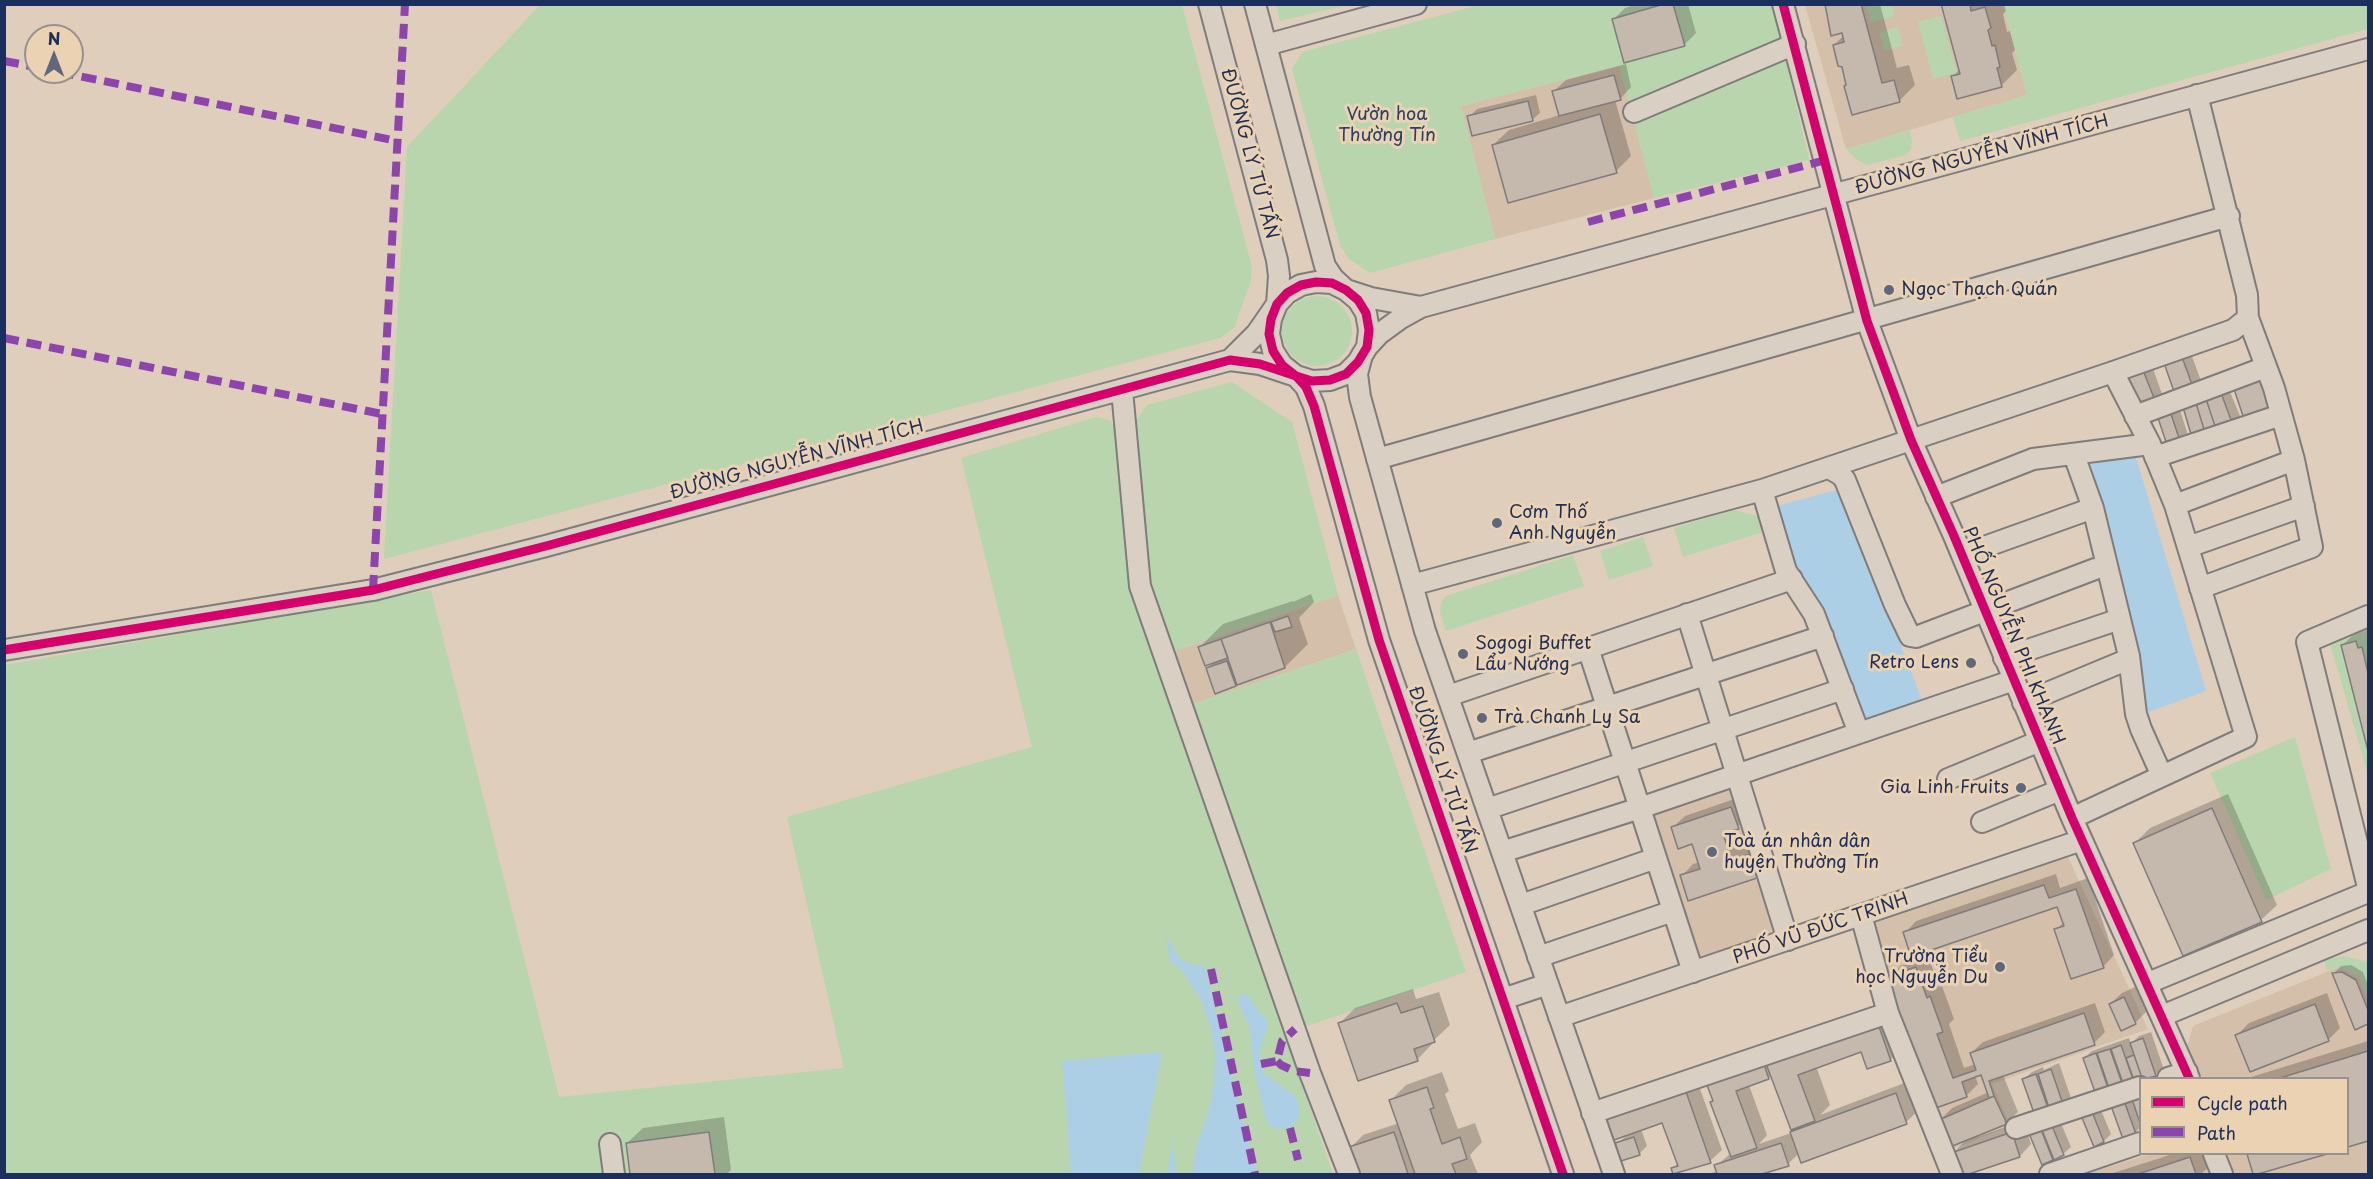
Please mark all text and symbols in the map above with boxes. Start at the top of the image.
north arrow [24,24,84,84]
text: N [48,26,60,50]
street label: ĐƯỜNG LÝ TỬ TẤN [1216,66,1282,242]
park label: Vườn hoa Thường Tín [1338,104,1436,146]
street label: ĐƯỜNG NGUYỄN VĨNH TÍCH [1853,111,2111,199]
place label: Ngọc Thạch Quán [1901,279,2058,301]
marker: Ngọc Thạch Quán [1882,283,1896,297]
street label: ĐƯỜNG NGUYỄN VĨNH TÍCH [668,416,926,504]
place label: Cơm Thố Anh Nguyễn [1509,502,1616,544]
marker: Cơm Thố Anh Nguyễn [1490,516,1504,530]
street label: PHỐ NGUYỄN PHI KHANH [1957,524,2069,748]
place label: Sogogi Buffet Lẩu Nướng [1475,633,1591,676]
marker: Sogogi Buffet Lẩu Nướng [1456,647,1470,661]
place label: Retro Lens [1869,652,1959,674]
marker: Retro Lens [1964,656,1978,670]
street label: ĐƯỜNG LÝ TỬ TẤN [1403,683,1481,857]
place label: Trà Chanh Ly Sa [1494,707,1640,729]
marker: Trà Chanh Ly Sa [1475,711,1489,725]
place label: Gia Linh Fruits [1880,777,2009,799]
marker: Gia Linh Fruits [2014,781,2028,795]
place label: Toà án nhân dân huyện Thường Tín [1724,831,1879,874]
marker: Toà án nhân dân huyện Thường Tín [1705,845,1719,859]
street label: PHỐ VŨ ĐỨC TRINH [1730,889,1912,969]
place label: Trường Tiểu học Nguyễn Du [1855,946,1988,988]
marker: Trường Tiểu học Nguyễn Du [1993,960,2007,974]
legend [2139,1077,2349,1155]
text: Cycle path [2197,1089,2288,1116]
text: Path [2197,1119,2236,1146]

